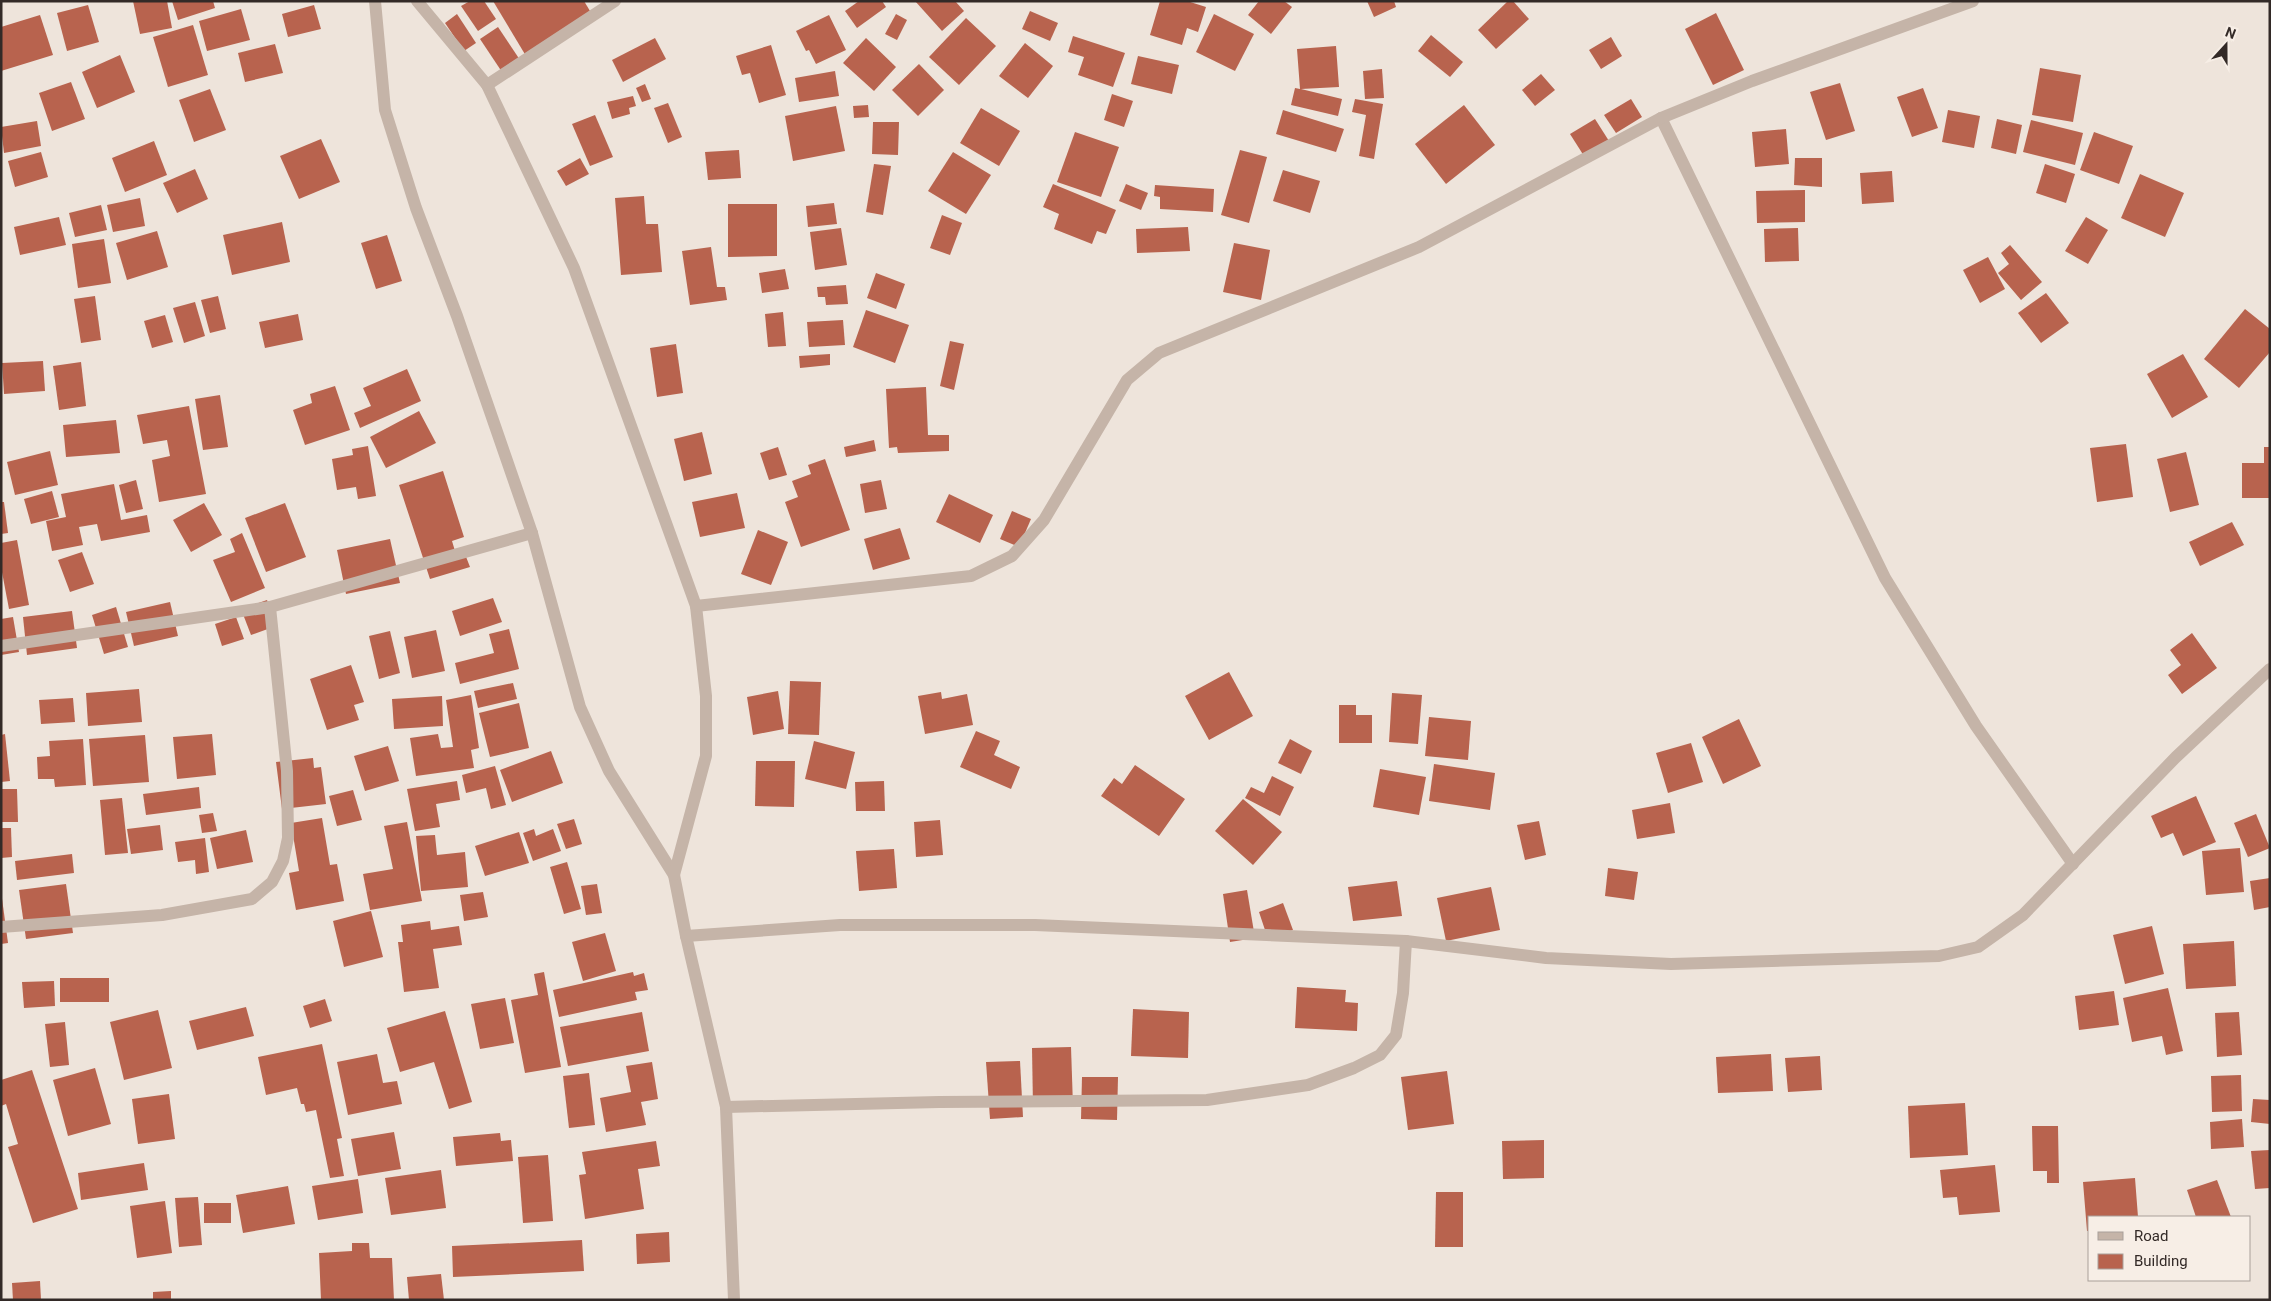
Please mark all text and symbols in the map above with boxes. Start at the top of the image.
north arrow [2201,20,2251,70]
text: N [2223,24,2238,42]
legend [2088,1216,2251,1281]
text: Road [2134,1227,2168,1245]
text: Building [2134,1252,2188,1270]

